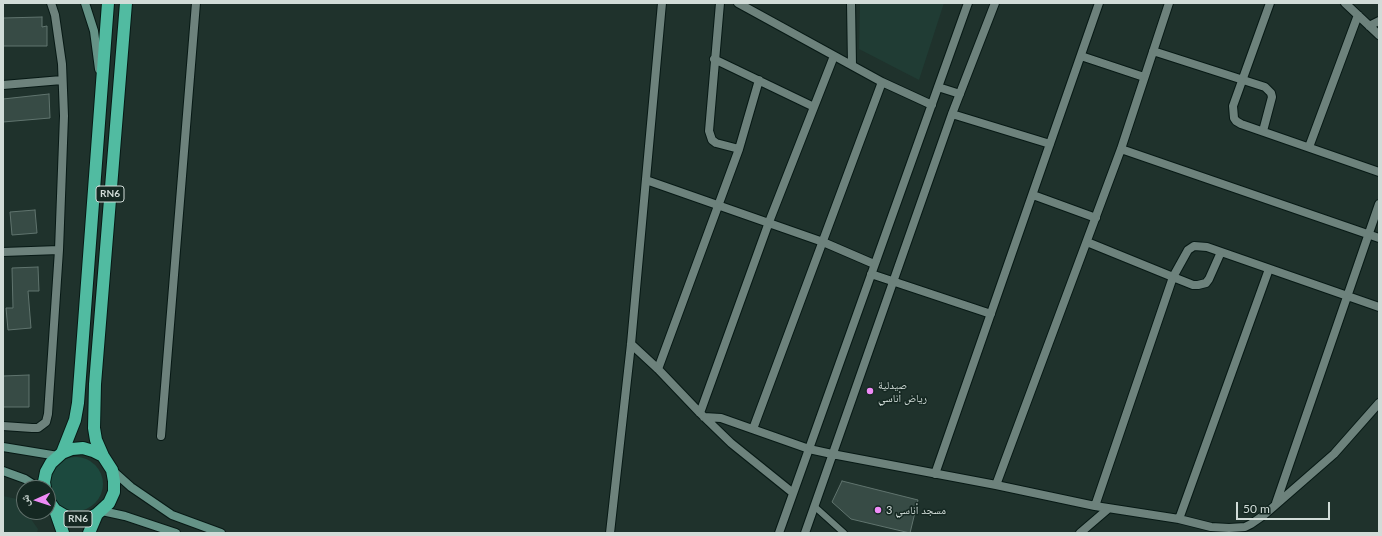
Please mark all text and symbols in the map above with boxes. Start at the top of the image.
road number: RN6 [96,186,124,202]
place label: صيدلية رياض أناسي [878,378,927,404]
marker: صيدلية رياض أناسي [865,386,875,396]
north arrow [16,480,56,520]
text: ش [18,494,31,507]
scale bar [1238,494,1332,520]
text: 50 m [1243,501,1270,516]
place label: مسجد أناسي 3 [886,503,946,517]
marker: مسجد أناسي 3 [873,505,883,515]
road number: RN6 [64,511,92,527]

